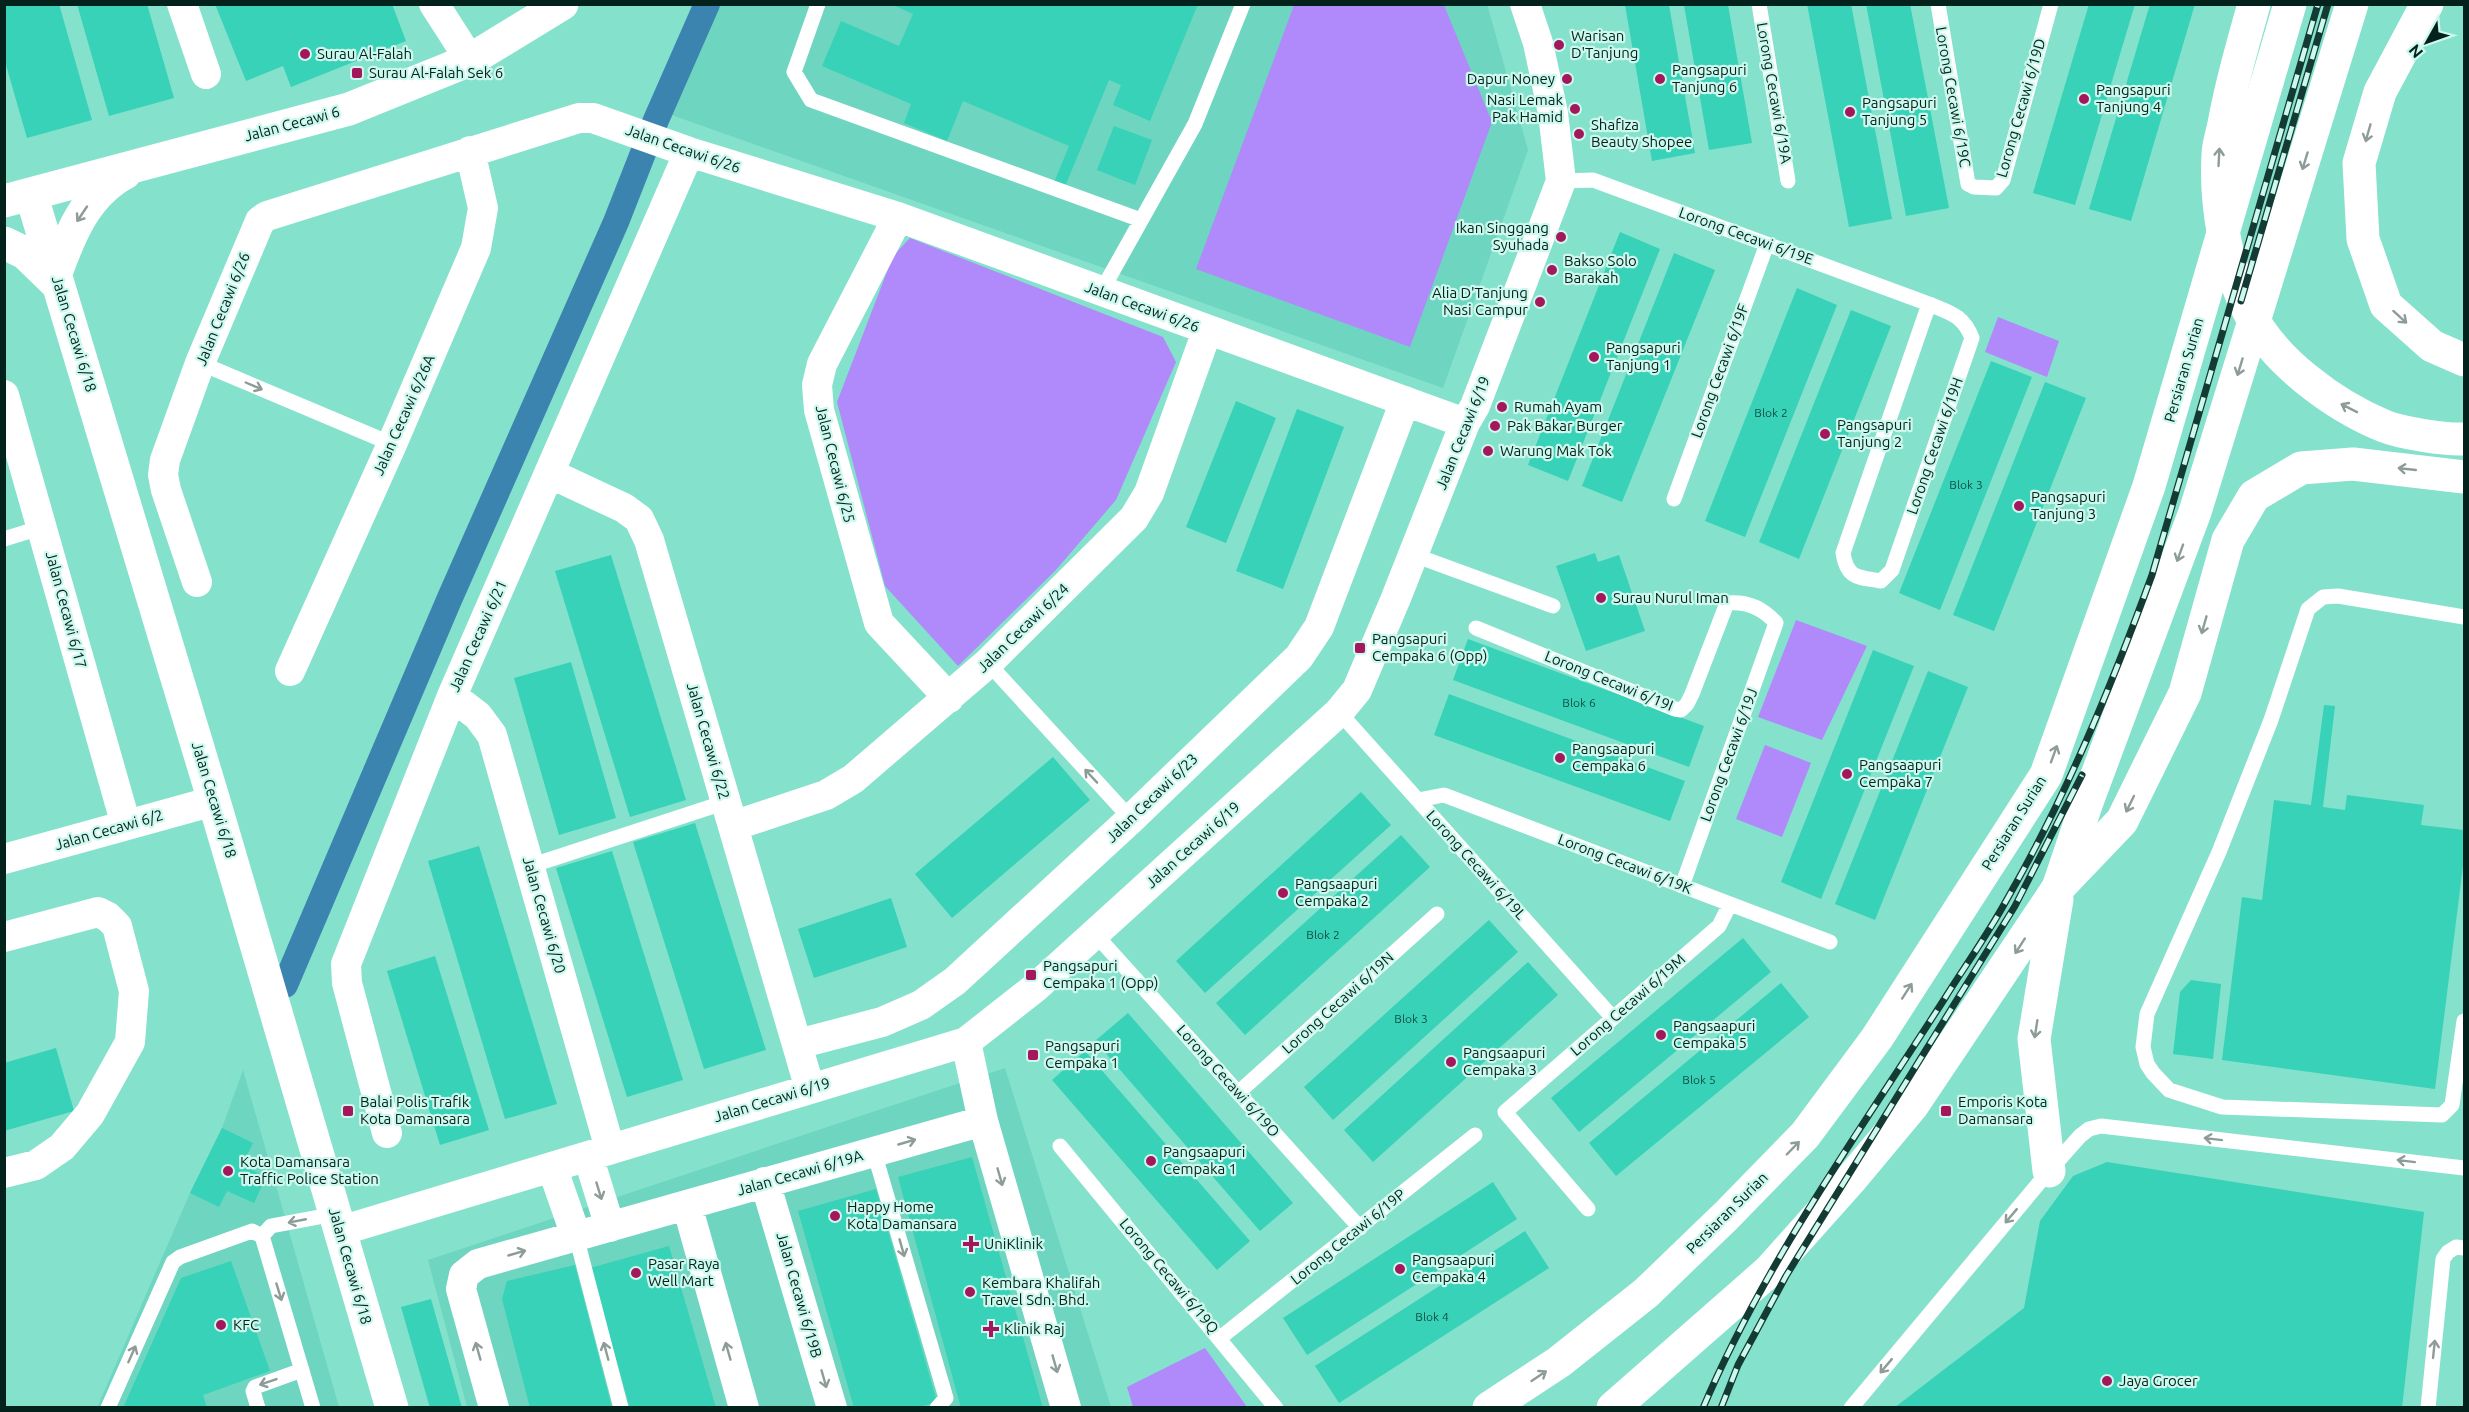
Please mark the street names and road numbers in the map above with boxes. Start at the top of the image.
street label: Lorong Cecawi 6/19A [1754,21,1795,165]
street label: Lorong Cecawi 6/19C [1933,25,1974,169]
street label: Lorong Cecawi 6/19D [1993,36,2049,179]
street label: Jalan Cecawi 6 [242,103,341,144]
street label: Jalan Cecawi 6/26 [623,121,743,176]
street label: Lorong Cecawi 6/19E [1677,203,1816,268]
street label: Jalan Cecawi 6/26 [192,250,253,368]
street label: Jalan Cecawi 6/18 [49,274,100,394]
street label: Jalan Cecawi 6/26 [1083,278,1202,335]
street label: Lorong Cecawi 6/19F [1687,302,1752,440]
street label: Persiaran Surian [2160,316,2207,424]
street label: Jalan Cecawi 6/26A [369,352,438,478]
street label: Jalan Cecawi 6/19 [1432,374,1493,492]
street label: Lorong Cecawi 6/19H [1903,375,1966,517]
street label: Jalan Cecawi 6/25 [813,403,858,524]
street label: Jalan Cecawi 6/17 [43,549,90,670]
street label: Jalan Cecawi 6/21 [445,577,510,694]
street label: Jalan Cecawi 6/24 [973,580,1072,676]
street label: Lorong Cecawi 6/19I [1542,647,1676,714]
street label: Jalan Cecawi 6/22 [684,681,733,801]
street label: Lorong Cecawi 6/19J [1697,686,1761,824]
street label: Jalan Cecawi 6/18 [189,740,240,860]
street label: Jalan Cecawi 6/23 [1102,750,1201,846]
street label: Persiaran Surian [1978,772,2049,873]
street label: Jalan Cecawi 6/19 [1142,798,1243,891]
street label: Jalan Cecawi 6/2 [53,806,165,853]
street label: Lorong Cecawi 6/19L [1423,807,1530,923]
street label: Lorong Cecawi 6/19K [1556,830,1695,897]
street label: Jalan Cecawi 6/20 [520,855,569,975]
street label: Lorong Cecawi 6/19N [1279,948,1397,1057]
street label: Lorong Cecawi 6/19M [1567,950,1688,1059]
street label: Lorong Cecawi 6/19O [1174,1021,1283,1140]
street label: Jalan Cecawi 6/19 [712,1074,832,1125]
street label: Jalan Cecawi 6/19A [735,1146,865,1199]
street label: Persiaran Surian [1682,1168,1771,1257]
street label: Lorong Cecawi 6/19P [1287,1185,1408,1288]
street label: Jalan Cecawi 6/18 [326,1206,375,1326]
street label: Lorong Cecawi 6/19Q [1116,1215,1222,1337]
street label: Jalan Cecawi 6/19B [773,1230,826,1360]

